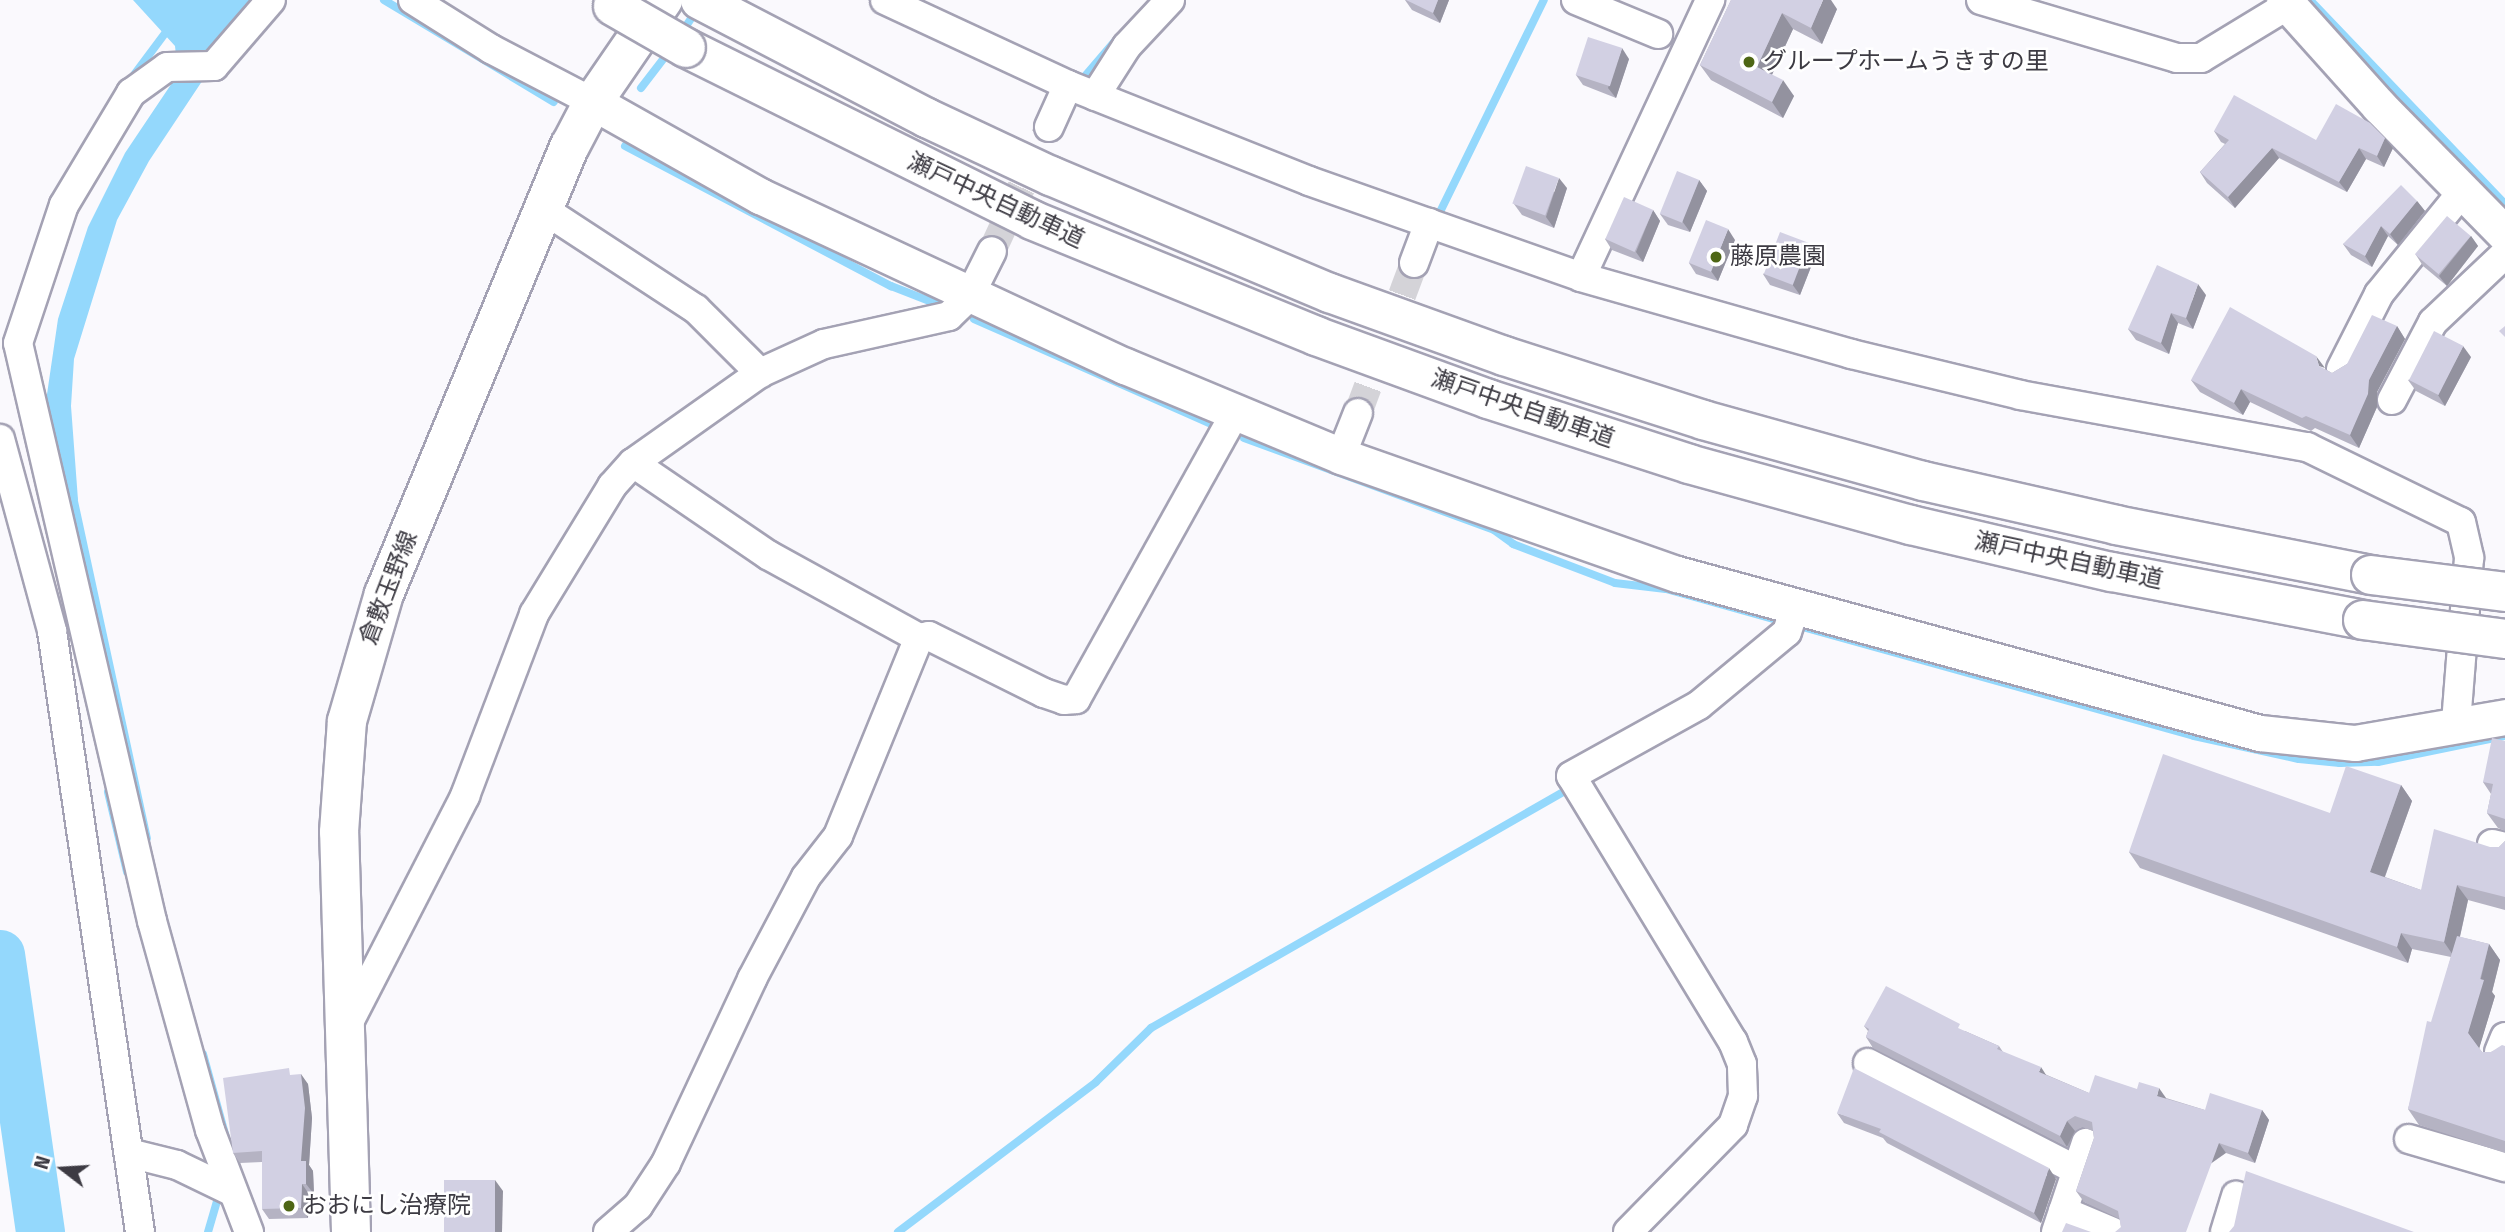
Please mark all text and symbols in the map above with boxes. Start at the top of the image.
place label: グループホームうきすの里 [1763,48,2051,76]
marker: グループホームうきすの里 [1741,54,1757,70]
street label: 瀬戸中央自動車道 [903,147,1089,255]
place label: 藤原農園 [1730,243,1826,271]
marker: 藤原農園 [1708,249,1724,265]
street label: 瀬戸中央自動車道 [1428,364,1618,454]
street label: 倉敷玉野線 [354,527,424,649]
street label: 瀬戸中央自動車道 [1972,527,2166,595]
north arrow [28,1134,98,1204]
text: N [30,1153,55,1172]
place label: おおにし治療院 [303,1192,471,1220]
marker: おおにし治療院 [281,1198,297,1214]

